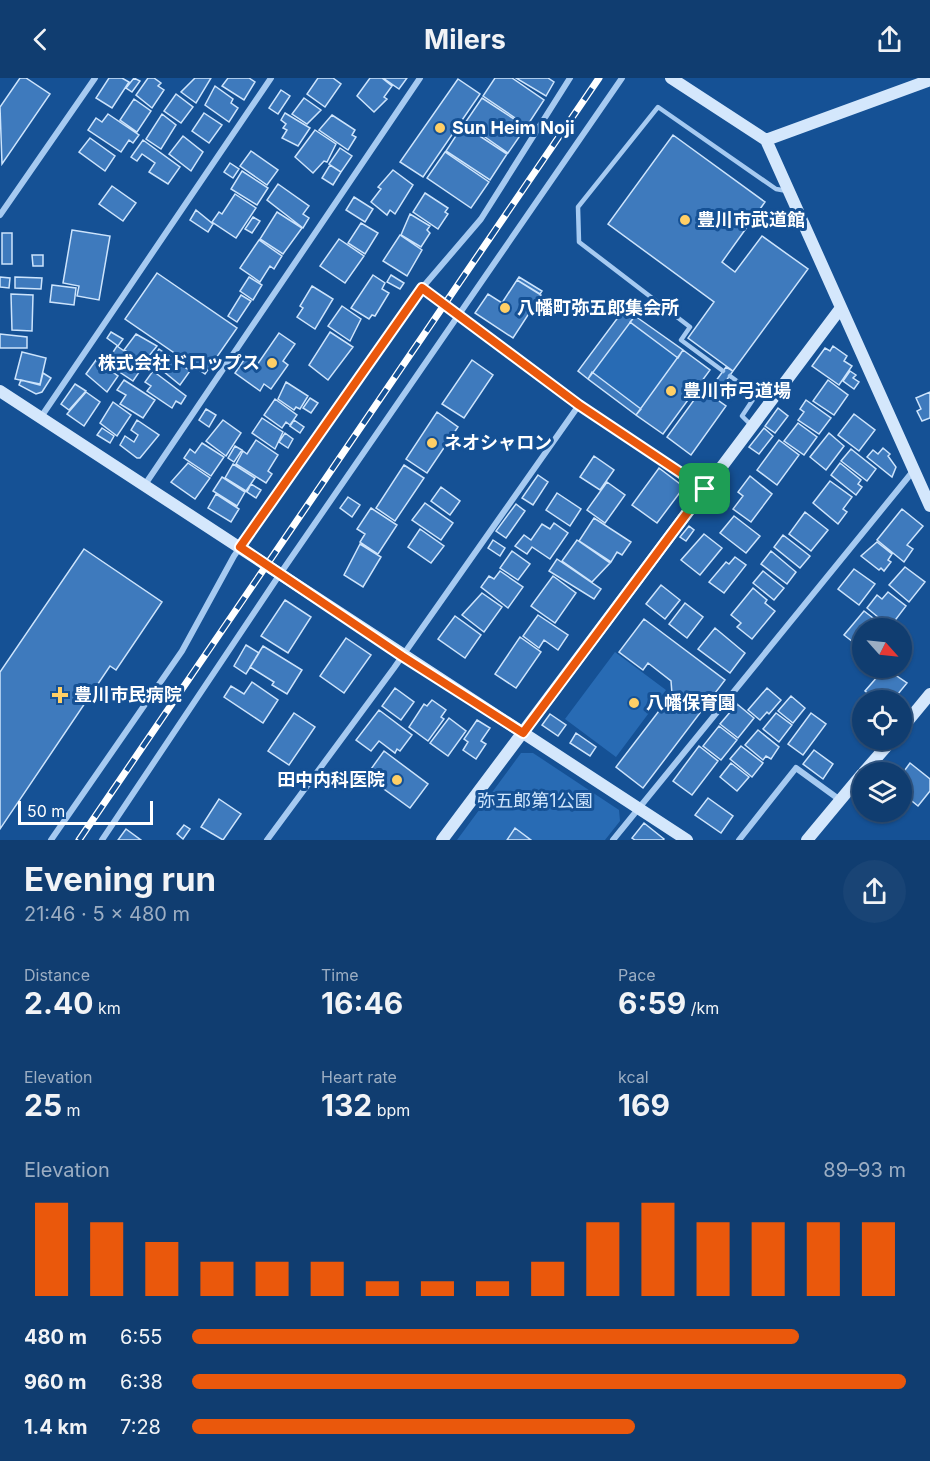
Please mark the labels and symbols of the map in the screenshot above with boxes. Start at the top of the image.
place label: Sun Heim Noji [452,117,575,138]
marker: Sun Heim Noji [433,121,447,135]
place label: 豊川市武道館 [697,209,805,230]
marker: 豊川市武道館 [678,213,692,227]
place label: 八幡町弥五郎集会所 [517,297,679,318]
marker: 八幡町弥五郎集会所 [498,301,512,315]
place label: 株式会社ドロップス [98,352,260,373]
marker: 株式会社ドロップス [265,356,279,370]
place label: 豊川市弓道場 [683,380,791,401]
marker: 豊川市弓道場 [664,384,678,398]
place label: ネオシャロン [444,432,552,453]
marker: ネオシャロン [425,436,439,450]
pin [679,463,730,514]
north arrow [852,618,912,678]
place label: 豊川市民病院 [74,684,182,705]
marker: 豊川市民病院 [51,686,69,704]
place label: 八幡保育園 [646,692,736,713]
marker: 八幡保育園 [627,696,641,710]
place label: 田中内科医院 [277,769,385,790]
marker: 田中内科医院 [390,773,404,787]
park label: 弥五郎第1公園 [477,790,593,811]
scale bar [18,798,153,826]

